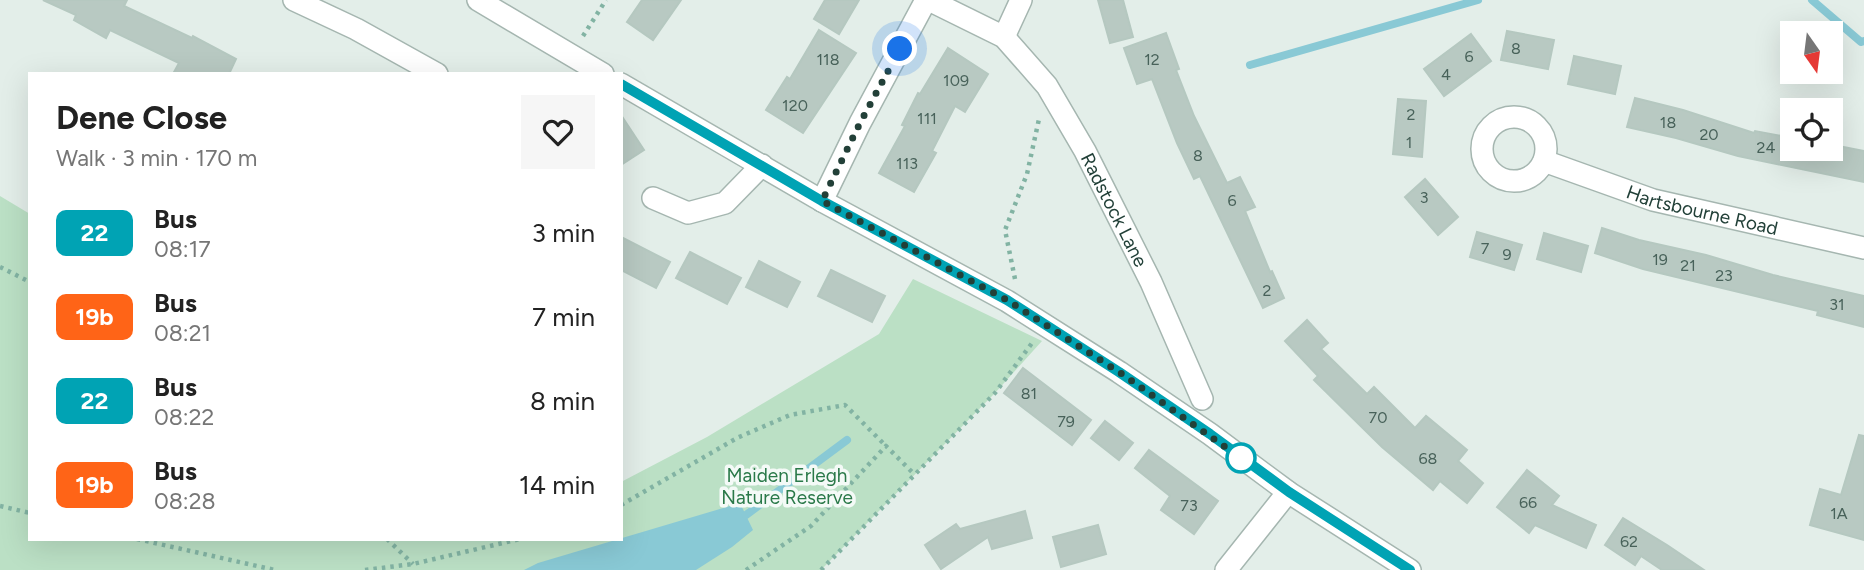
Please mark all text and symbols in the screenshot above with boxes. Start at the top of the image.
north arrow [1780,21,1843,84]
map controls [1780,21,1843,161]
your location [882,31,917,66]
house number: 8 [1511,39,1521,58]
house number: 6 [1464,47,1474,66]
house number: 118 [816,50,840,69]
house number: 12 [1144,50,1160,69]
house number: 4 [1441,65,1451,84]
house number: 109 [943,71,969,90]
button: heart [521,95,595,169]
house number: 120 [782,96,808,115]
text: Dene Close [56,98,227,137]
button: locate [1780,98,1843,161]
house number: 2 [1407,105,1415,124]
house number: 111 [917,109,937,128]
house number: 18 [1660,113,1676,132]
house number: 20 [1699,125,1719,144]
house number: 1 [1406,133,1412,152]
house number: 24 [1757,138,1775,157]
text: Walk · 3 min · 170 m [56,144,257,172]
house number: 8 [1193,146,1203,165]
street label: Radstock Lane [1076,149,1152,271]
house number: 113 [896,154,918,173]
street label: Hartsbourne Road [1623,180,1780,240]
house number: 3 [1420,188,1428,207]
house number: 6 [1227,191,1237,210]
text: Bus [154,203,197,235]
text: 3 min [532,217,595,249]
text: 22 [81,218,108,247]
text: 08:17 [154,235,211,263]
house number: 7 [1481,239,1490,258]
house number: 9 [1502,245,1512,264]
house number: 19 [1652,250,1668,269]
house number: 21 [1680,256,1696,275]
house number: 23 [1715,266,1733,285]
house number: 2 [1263,281,1271,300]
text: Bus [154,287,197,319]
house number: 31 [1829,295,1845,314]
text: 7 min [532,301,595,333]
text: 19b [75,302,114,331]
text: 08:21 [154,319,211,347]
text: Bus [154,371,197,403]
house number: 81 [1021,384,1037,403]
text: 8 min [530,385,595,417]
text: 22 [81,386,108,415]
text: 08:22 [154,403,214,431]
house number: 70 [1369,408,1387,427]
house number: 79 [1057,412,1075,431]
unlabelled marker [1226,443,1256,473]
house number: 68 [1419,449,1437,468]
text: Bus [154,455,197,487]
park label: Maiden Erlegh Nature Reserve [721,464,853,509]
text: 14 min [519,469,595,501]
text: 19b [75,470,114,499]
text: 08:28 [154,487,216,515]
house number: 66 [1519,493,1537,512]
house number: 73 [1180,496,1198,515]
house number: 1A [1830,504,1848,523]
house number: 62 [1620,532,1638,551]

